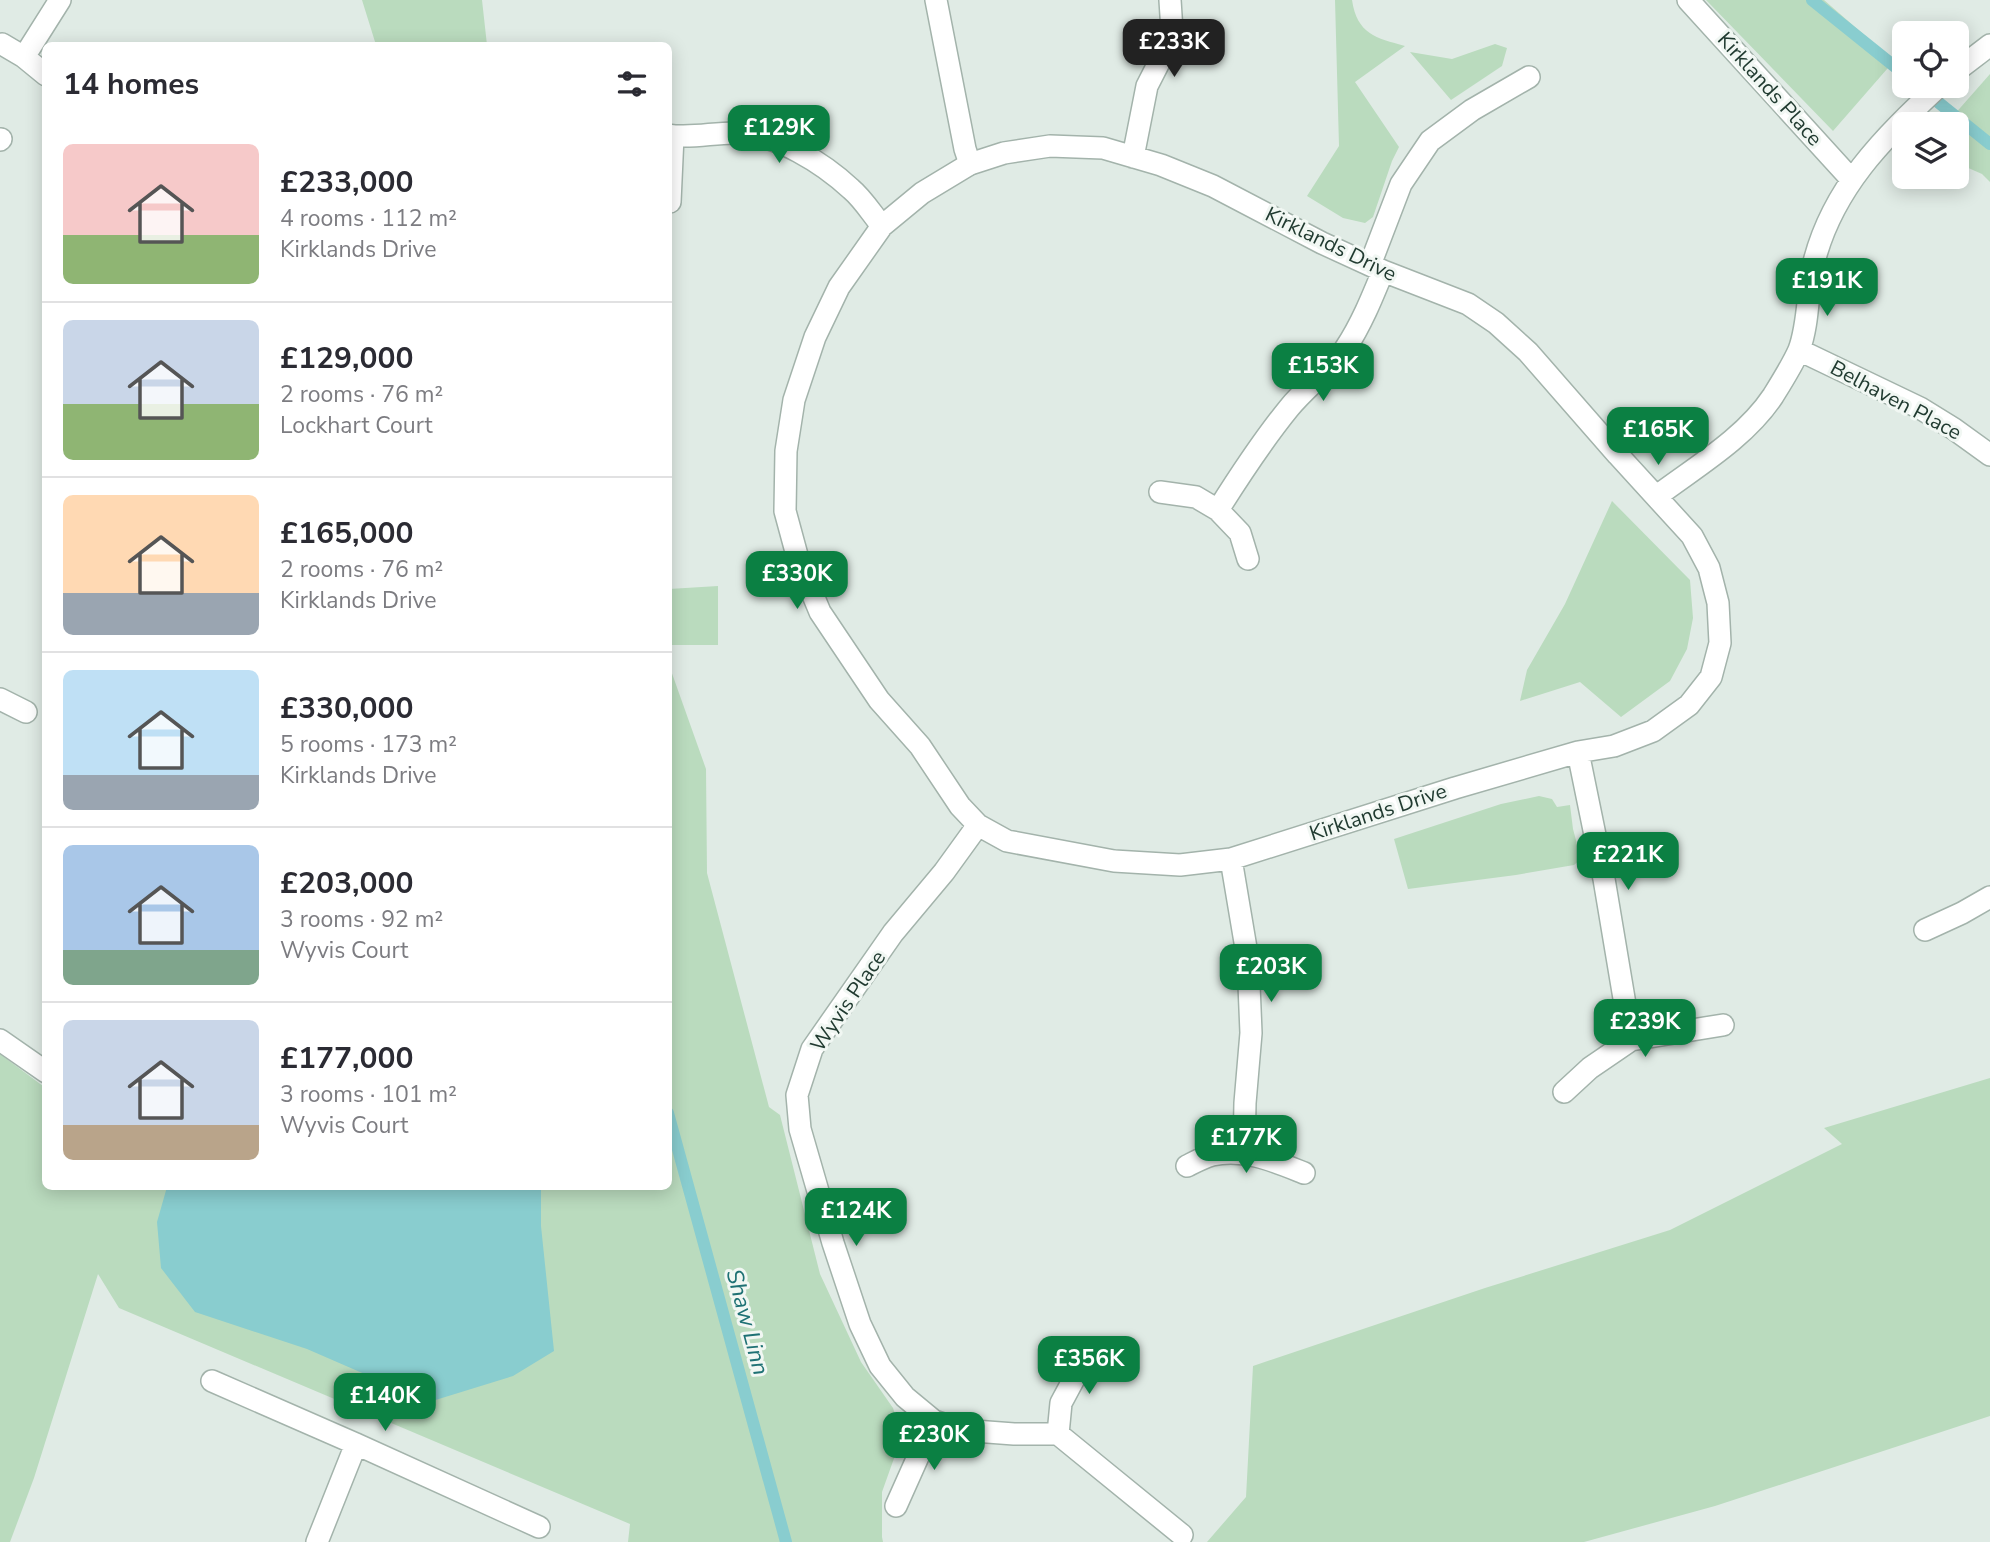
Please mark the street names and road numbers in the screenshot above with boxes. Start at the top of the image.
street label: Kirklands Place [1711,26,1829,152]
street label: Kirklands Drive [1261,200,1401,288]
street label: Belhaven Place [1825,354,1967,446]
street label: Kirklands Drive [1306,777,1450,847]
street label: Wyvis Place [804,945,892,1057]

